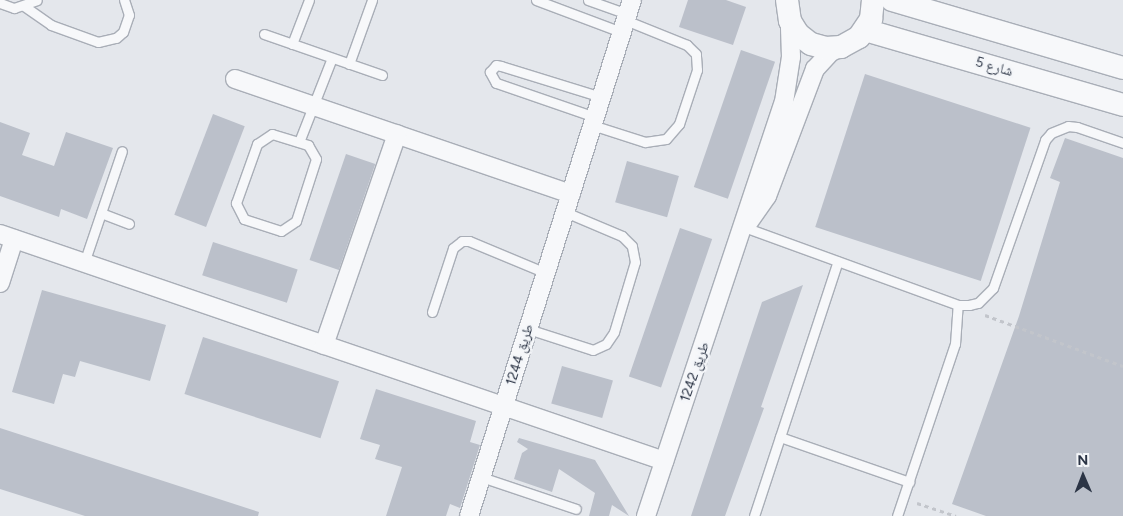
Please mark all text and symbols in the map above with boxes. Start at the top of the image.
street label: شارع 5 [973,54,1015,80]
street label: طريق 1244 [503,322,537,388]
street label: طريق 1242 [677,340,713,404]
north arrow [1058,451,1108,501]
text: N [1077,452,1088,469]

